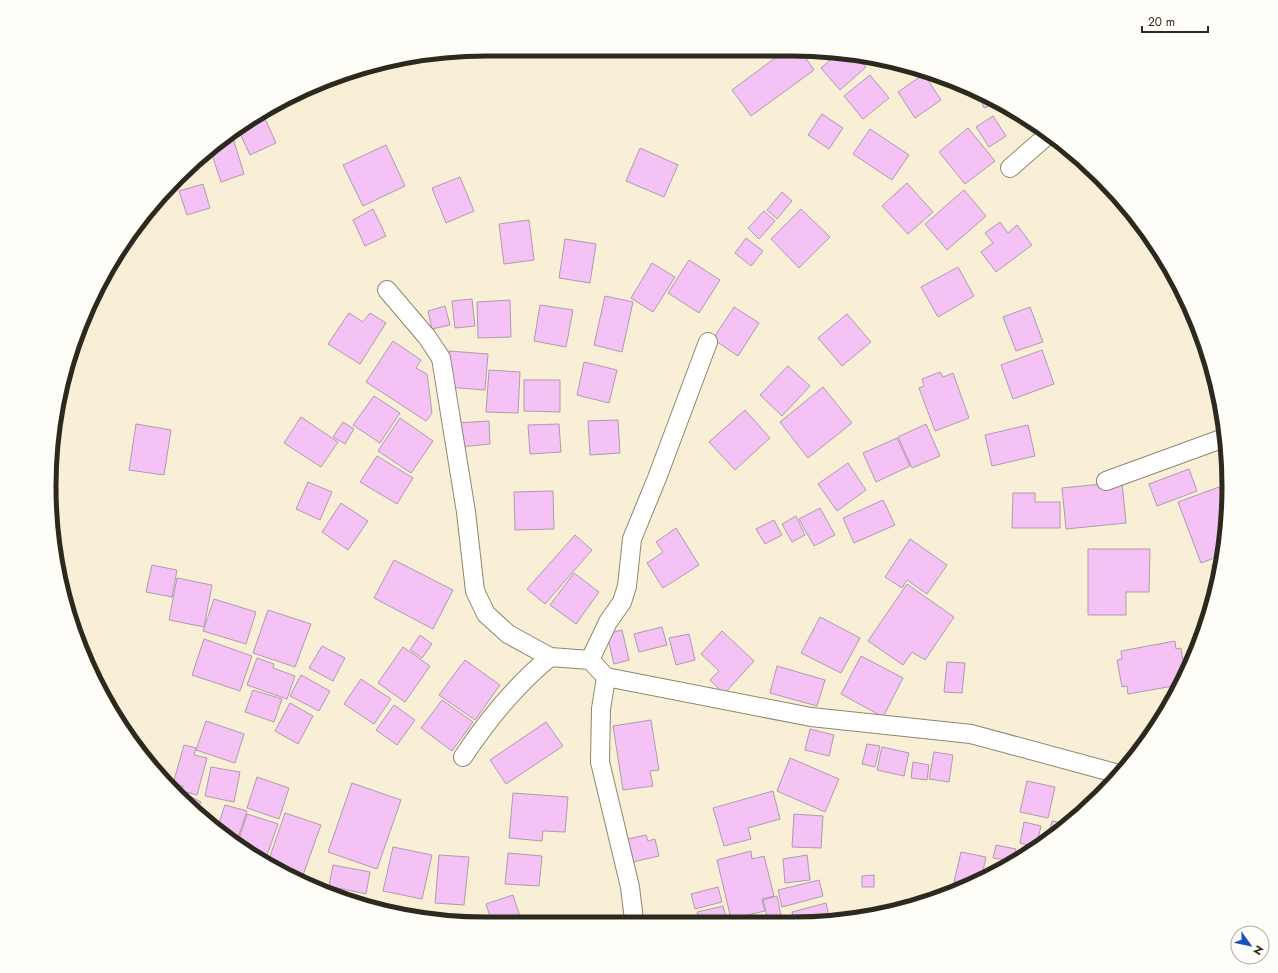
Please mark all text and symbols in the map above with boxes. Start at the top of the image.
scale bar [1142,8,1208,34]
text: 20 m [1148,13,1175,31]
north arrow [1230,925,1270,965]
text: N [1249,942,1267,958]

